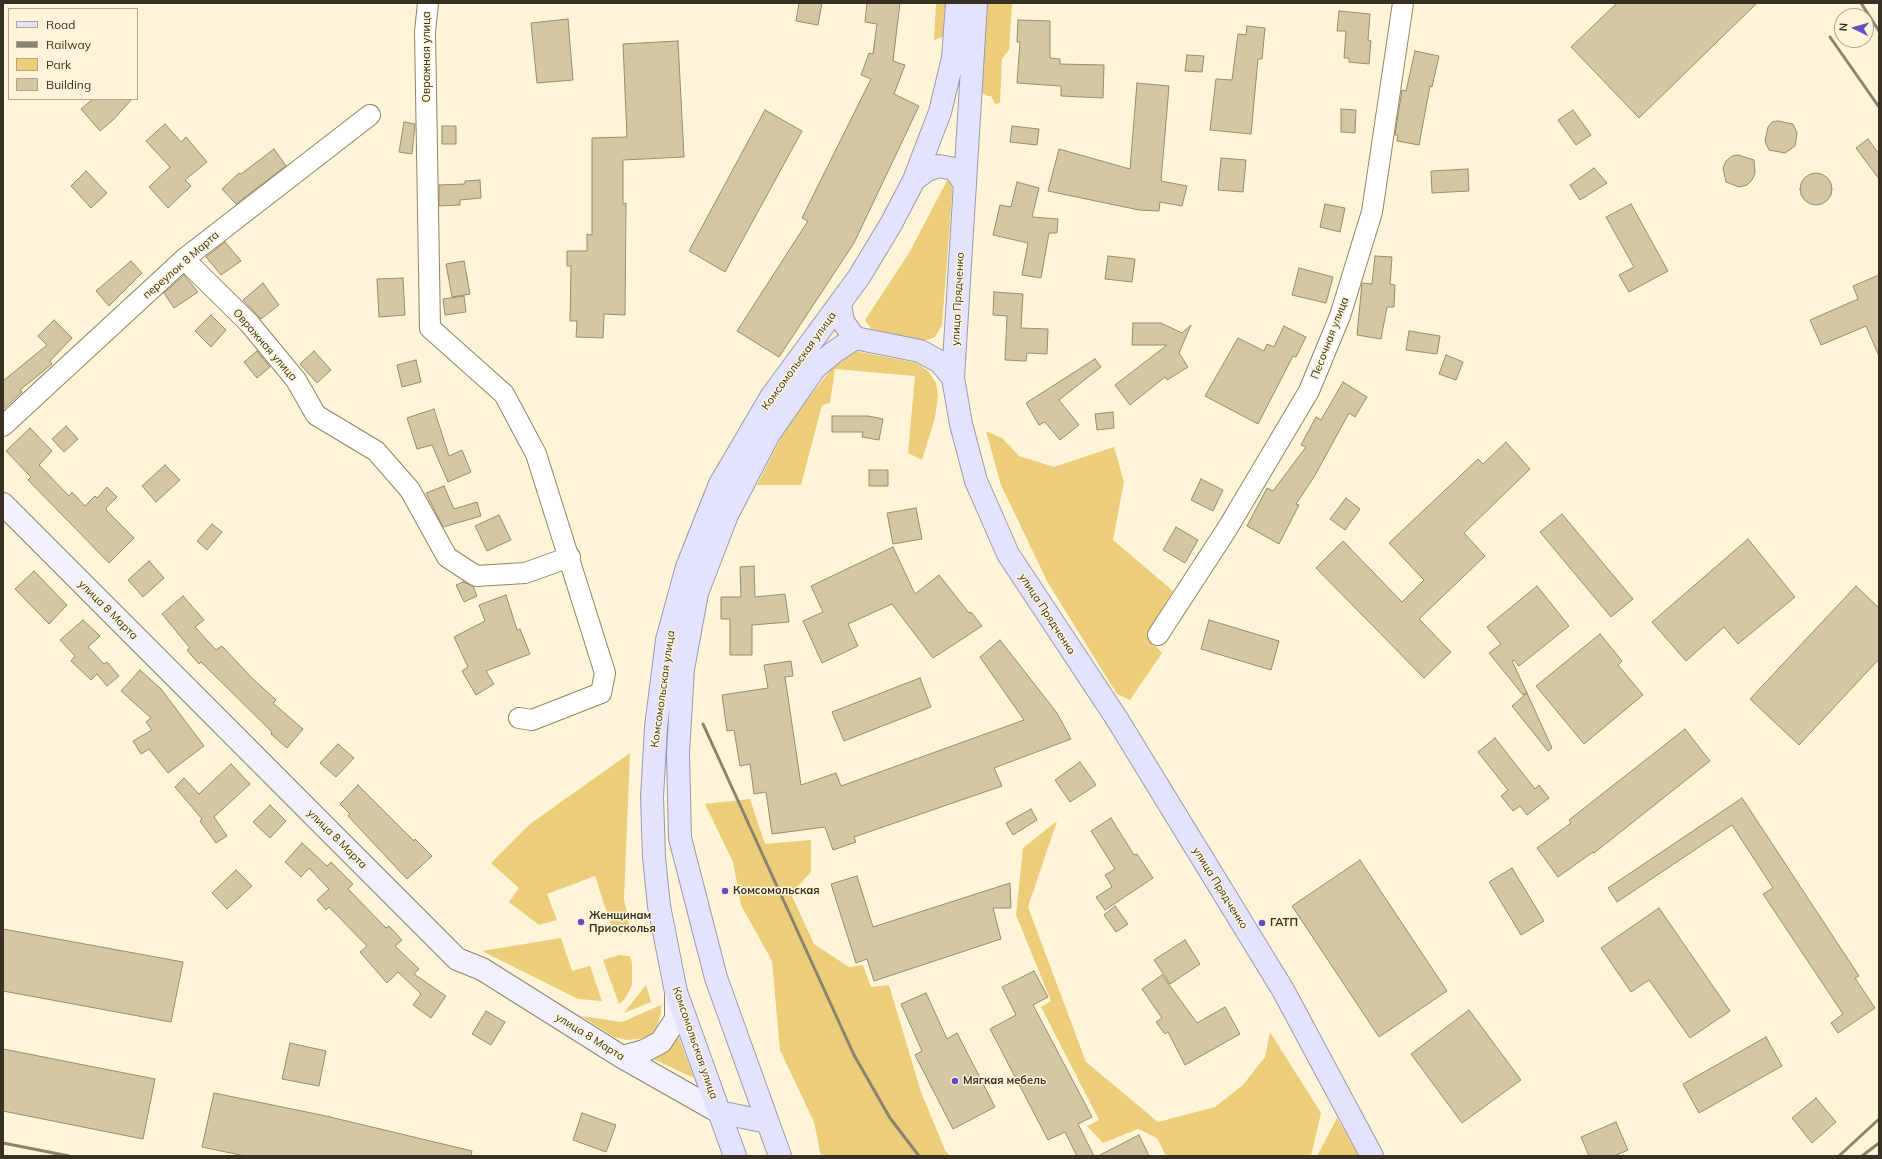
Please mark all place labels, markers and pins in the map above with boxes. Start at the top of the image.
place label: Комсомольская [733,884,820,898]
marker: Комсомольская [720,886,730,896]
place label: Женщинам Приосколья [589,909,656,935]
place label: ГАТП [1270,916,1298,930]
marker: Женщинам Приосколья [576,917,586,927]
marker: ГАТП [1257,918,1267,928]
place label: Мягкая мебель [963,1074,1046,1088]
marker: Мягкая мебель [950,1076,960,1086]

